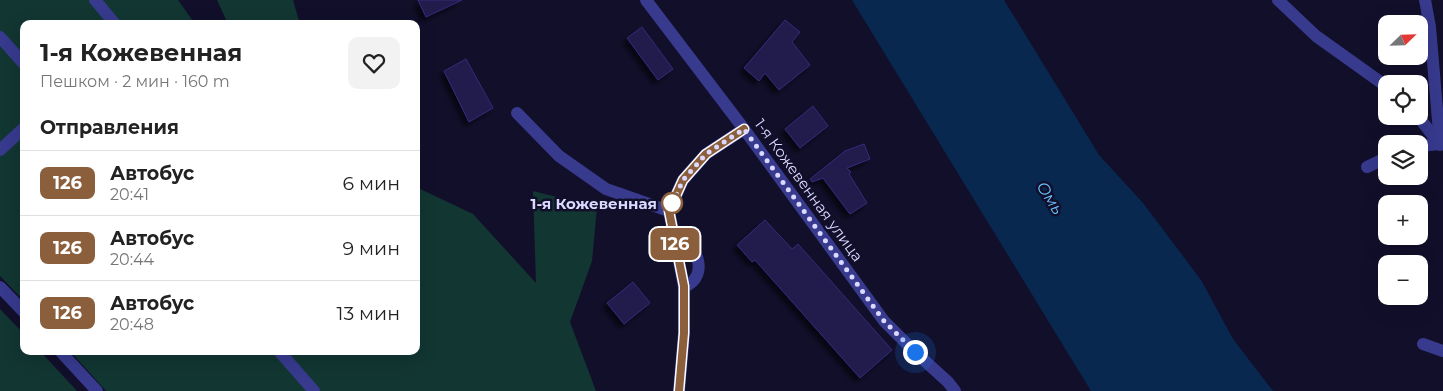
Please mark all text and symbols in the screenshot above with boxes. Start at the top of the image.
north arrow [1378,15,1428,65]
map controls [1378,15,1428,305]
button: heart [348,37,400,89]
text: 1-я Кожевенная [40,38,242,67]
text: Пешком · 2 мин · 160 m [40,72,230,91]
button: locate [1378,75,1428,125]
street label: 1-я Кожевенная улица [751,115,867,265]
text: Отправления [40,116,179,139]
button: layers [1378,135,1428,185]
text: Автобус [110,162,194,185]
text: 126 [53,172,82,194]
text: 6 мин [343,172,400,195]
water label: Омь [1033,178,1067,218]
text: 20:41 [110,185,149,204]
marker: 1-я Кожевенная [661,192,683,214]
place label: 1-я Кожевенная [531,194,657,213]
button: + [1378,195,1428,245]
text: Автобус [110,227,194,250]
line badge: 126 [646,228,704,260]
text: 126 [660,233,690,255]
text: 126 [53,237,82,259]
text: 9 мин [343,237,400,260]
text: 20:44 [110,250,154,269]
button: − [1378,255,1428,305]
text: Автобус [110,292,194,315]
text: 126 [53,302,82,324]
text: 13 мин [337,302,400,325]
text: 20:48 [110,315,154,334]
your location [903,340,928,365]

